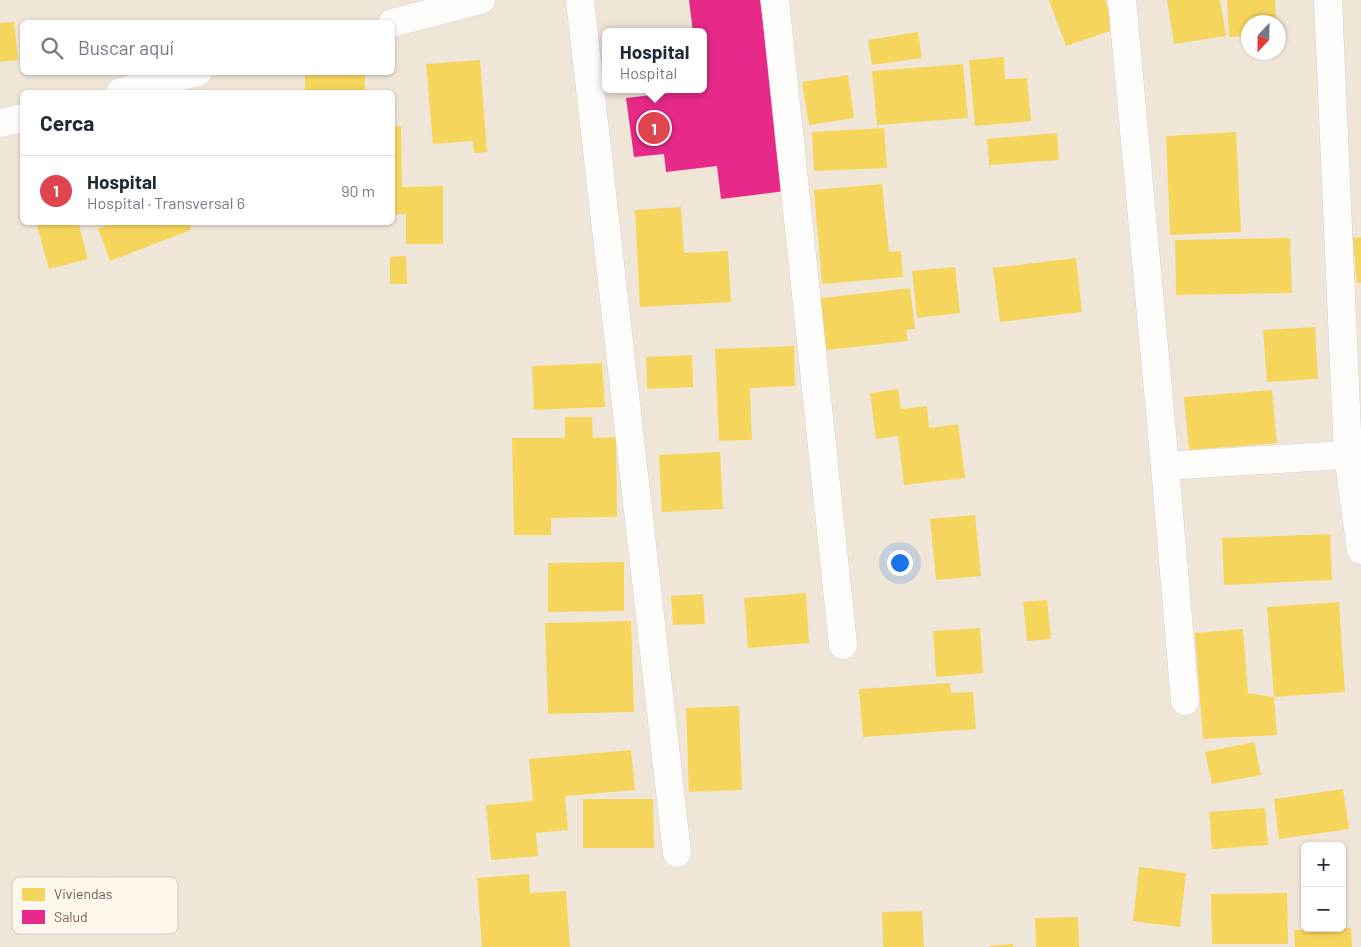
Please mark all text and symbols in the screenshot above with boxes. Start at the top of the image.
north arrow [1241,15,1286,60]
search box [20,20,395,75]
popup [602,28,707,93]
icon: search [38,34,66,62]
text: Buscar aquí [78,36,174,59]
text: Hospital [620,40,689,63]
text: Hospital [620,63,677,82]
pin: 1 [638,109,670,147]
text: Cerca [40,110,94,135]
text: Hospital [87,170,157,193]
text: 1 [53,181,59,200]
text: 90 m [341,181,375,200]
text: Hospital · Transversal 6 [87,193,245,212]
your location [887,550,913,576]
map controls [1301,842,1346,932]
button: + [1301,842,1346,887]
legend [12,877,178,934]
text: Viviendas [54,885,113,902]
button: − [1301,887,1346,932]
text: Salud [54,908,88,925]

